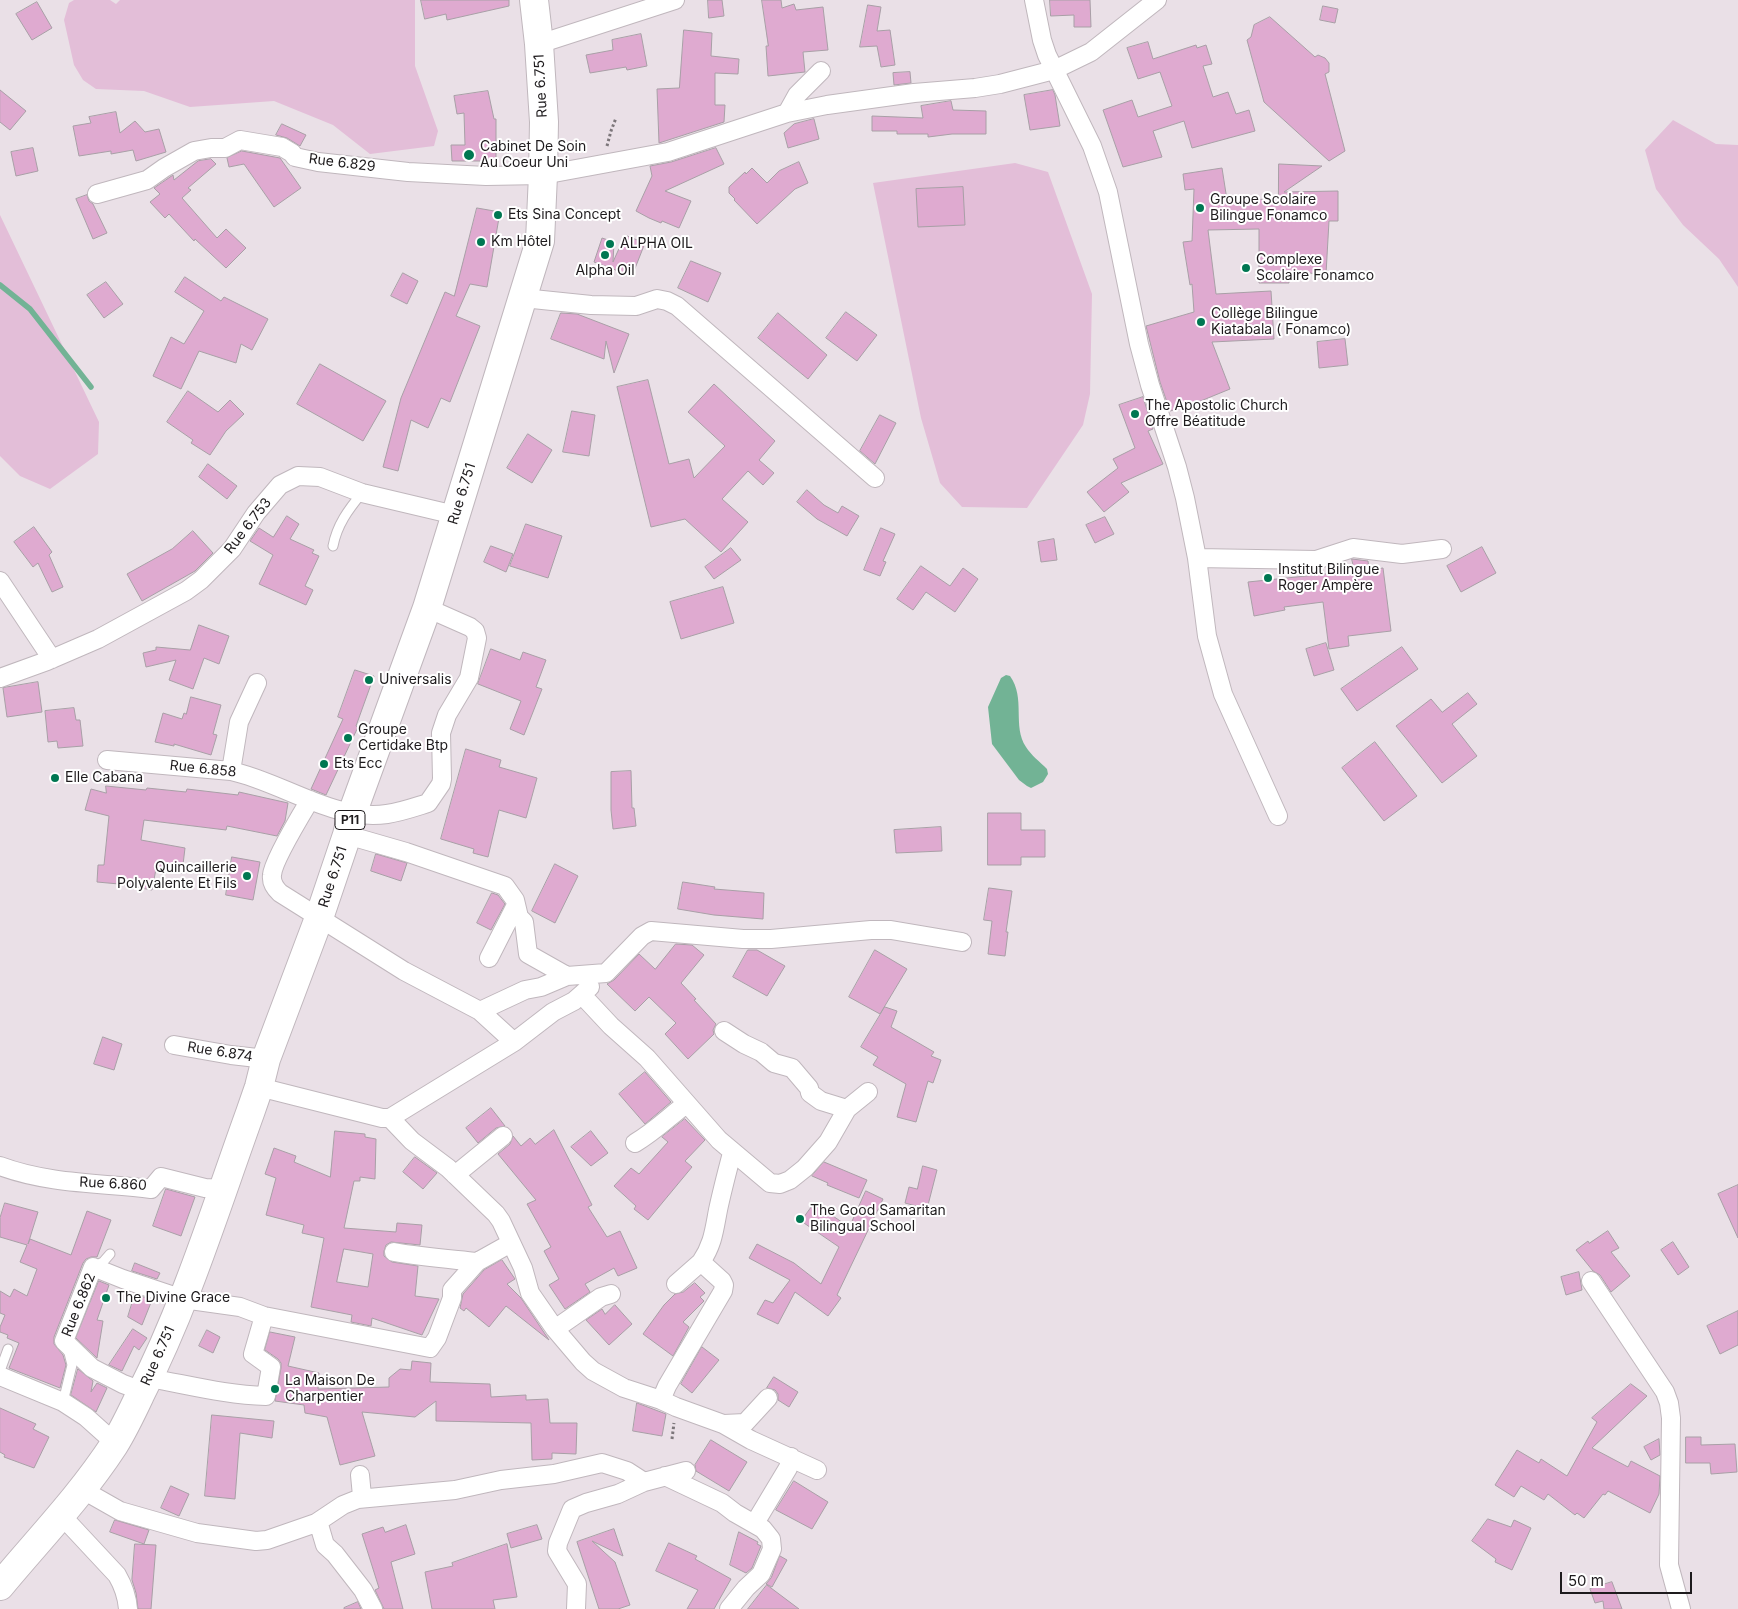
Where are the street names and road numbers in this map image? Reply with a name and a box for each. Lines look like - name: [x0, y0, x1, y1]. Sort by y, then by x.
- street label: Rue 6.751: [531, 54, 551, 118]
- street label: Rue 6.829: [308, 151, 376, 175]
- street label: Rue 6.751: [445, 461, 479, 527]
- street label: Rue 6.753: [221, 495, 275, 557]
- street label: Rue 6.858: [169, 757, 237, 781]
- road number: P11: [335, 810, 365, 830]
- street label: Rue 6.751: [315, 844, 351, 910]
- street label: Rue 6.874: [186, 1039, 254, 1065]
- street label: Rue 6.860: [79, 1174, 147, 1194]
- street label: Rue 6.862: [59, 1271, 99, 1339]
- street label: Rue 6.751: [137, 1324, 179, 1388]

